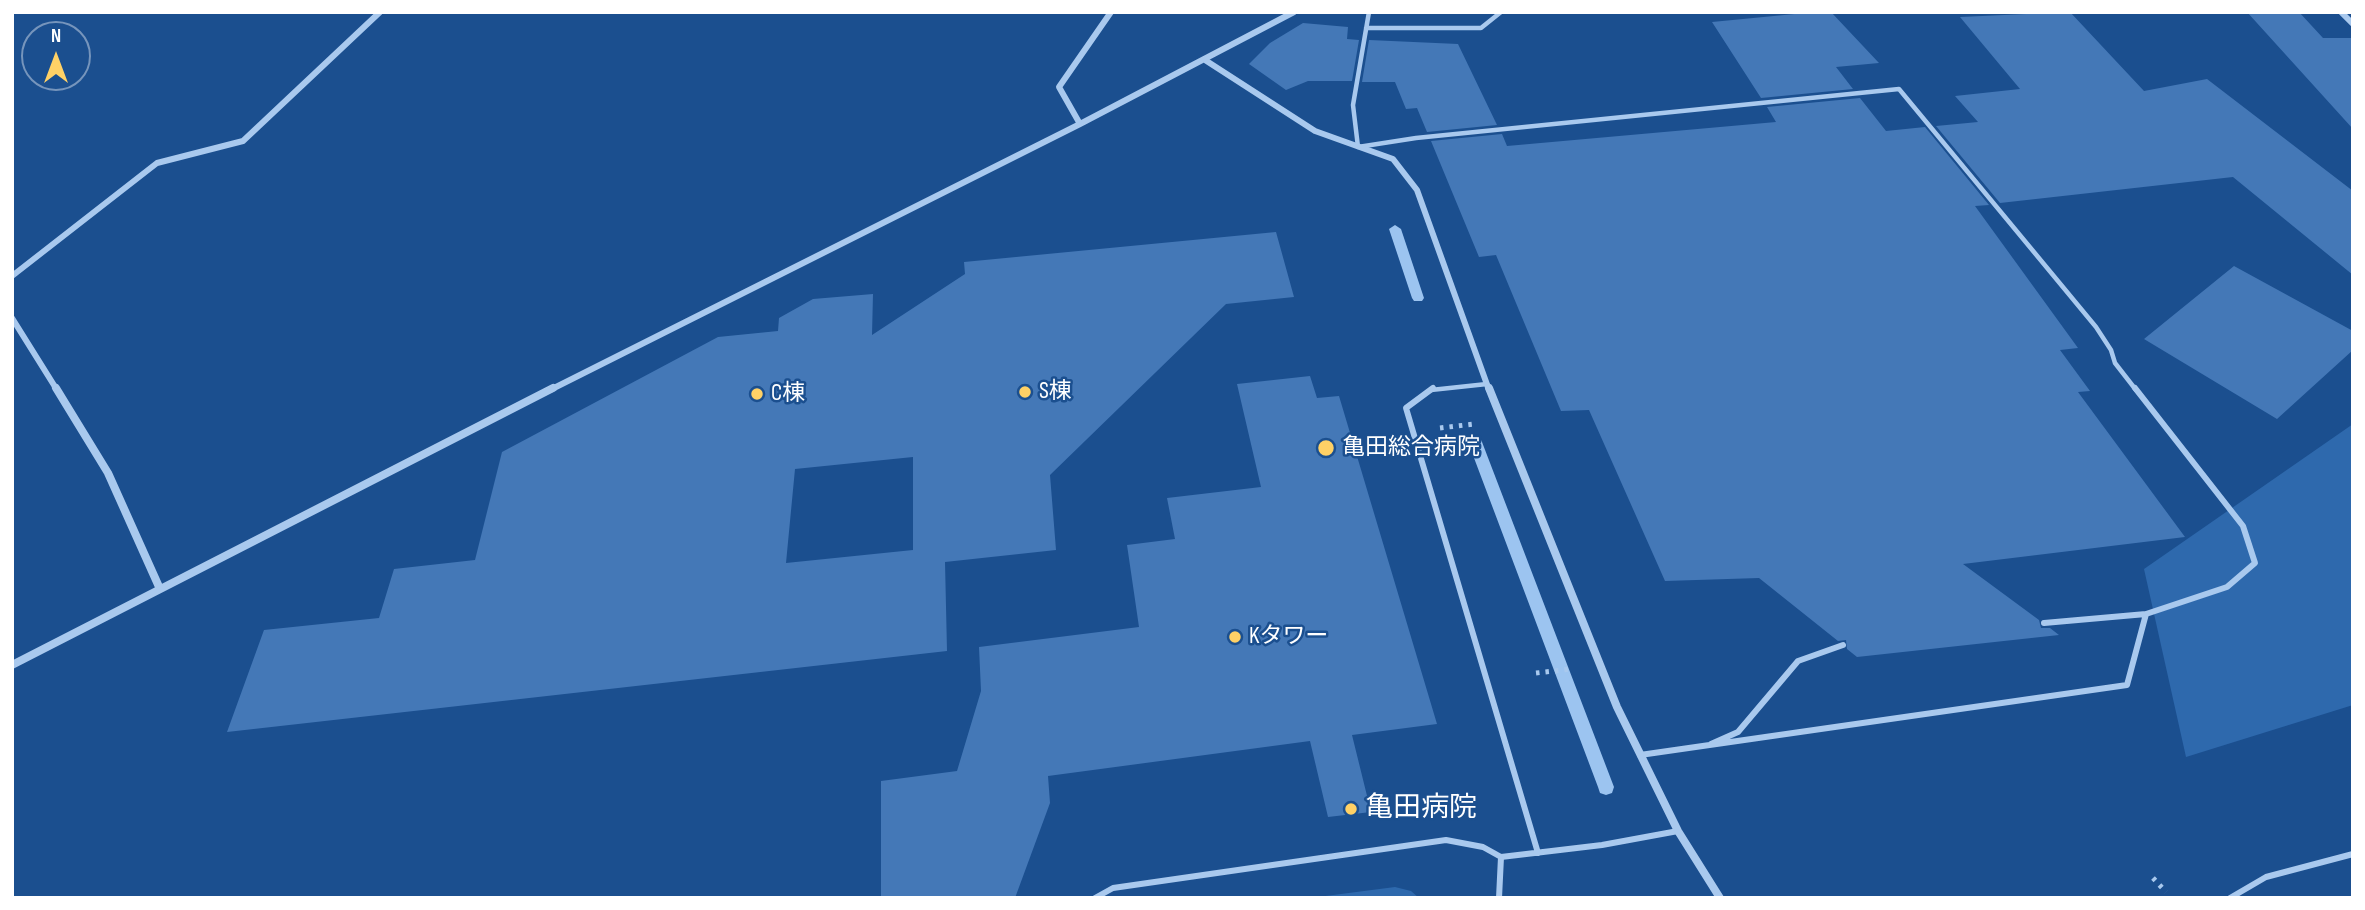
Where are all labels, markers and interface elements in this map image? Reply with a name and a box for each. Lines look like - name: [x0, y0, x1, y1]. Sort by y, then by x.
- north arrow: [21, 21, 91, 91]
- text: N: [51, 25, 61, 48]
- place label: S棟: [1039, 378, 1072, 406]
- place label: C棟: [771, 380, 805, 408]
- marker: S棟: [1017, 384, 1033, 400]
- marker: C棟: [749, 386, 765, 402]
- place label: 亀田総合病院: [1342, 434, 1480, 462]
- marker: 亀田総合病院: [1316, 438, 1336, 458]
- place label: Kタワー: [1249, 623, 1328, 651]
- marker: Kタワー: [1227, 629, 1243, 645]
- place label: 亀田病院: [1365, 792, 1477, 826]
- marker: 亀田病院: [1343, 801, 1359, 817]

